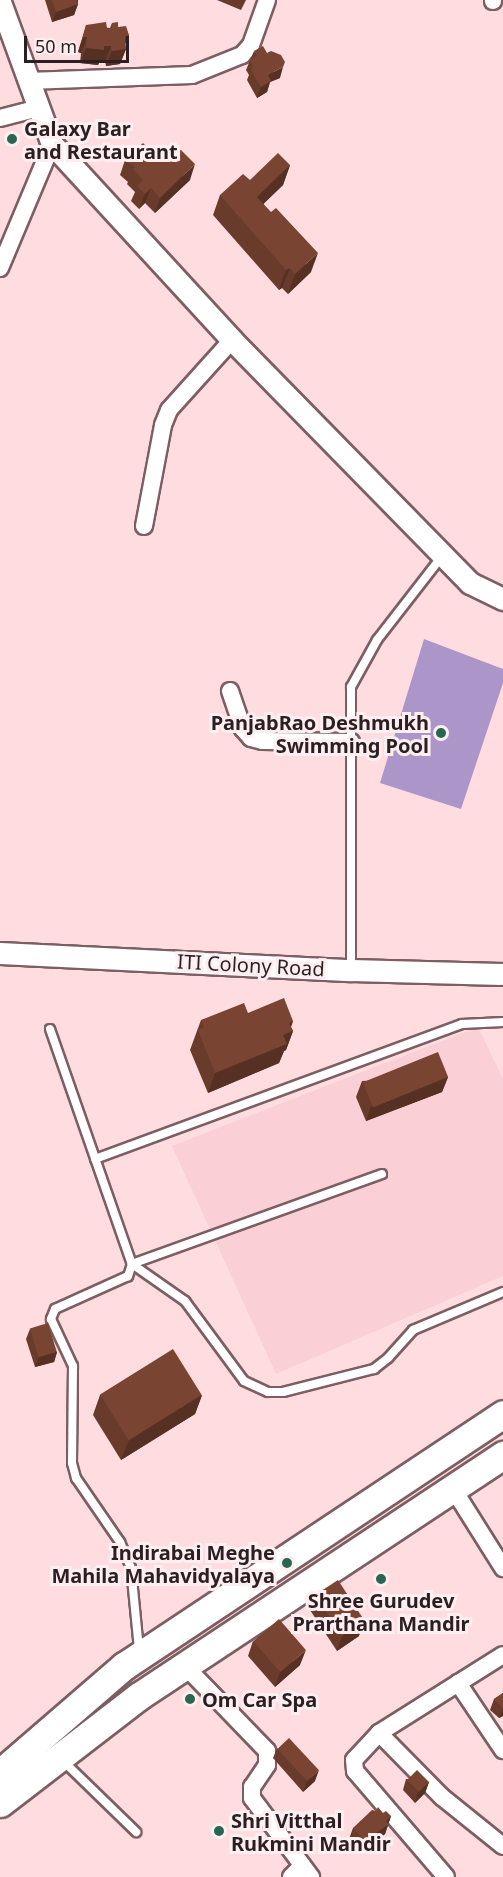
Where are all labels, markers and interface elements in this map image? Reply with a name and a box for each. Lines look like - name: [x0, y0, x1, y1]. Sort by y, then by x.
- scale bar: [27, 24, 132, 62]
- text: 50 m: [35, 34, 77, 58]
- place label: Galaxy Bar and Restaurant: [24, 116, 178, 163]
- marker: Galaxy Bar and Restaurant: [5, 132, 19, 146]
- place label: PanjabRao Deshmukh Swimming Pool: [211, 710, 429, 757]
- marker: PanjabRao Deshmukh Swimming Pool: [434, 726, 448, 740]
- street label: ITI Colony Road: [177, 949, 325, 981]
- place label: Indirabai Meghe Mahila Mahavidyalaya: [51, 1540, 275, 1587]
- marker: Indirabai Meghe Mahila Mahavidyalaya: [280, 1556, 294, 1570]
- marker: Shree Gurudev Prarthana Mandir: [374, 1572, 388, 1586]
- place label: Shree Gurudev Prarthana Mandir: [292, 1588, 470, 1635]
- place label: Om Car Spa: [202, 1687, 317, 1711]
- marker: Om Car Spa: [183, 1692, 197, 1706]
- place label: Shri Vitthal Rukmini Mandir: [231, 1808, 391, 1855]
- marker: Shri Vitthal Rukmini Mandir: [212, 1824, 226, 1838]

